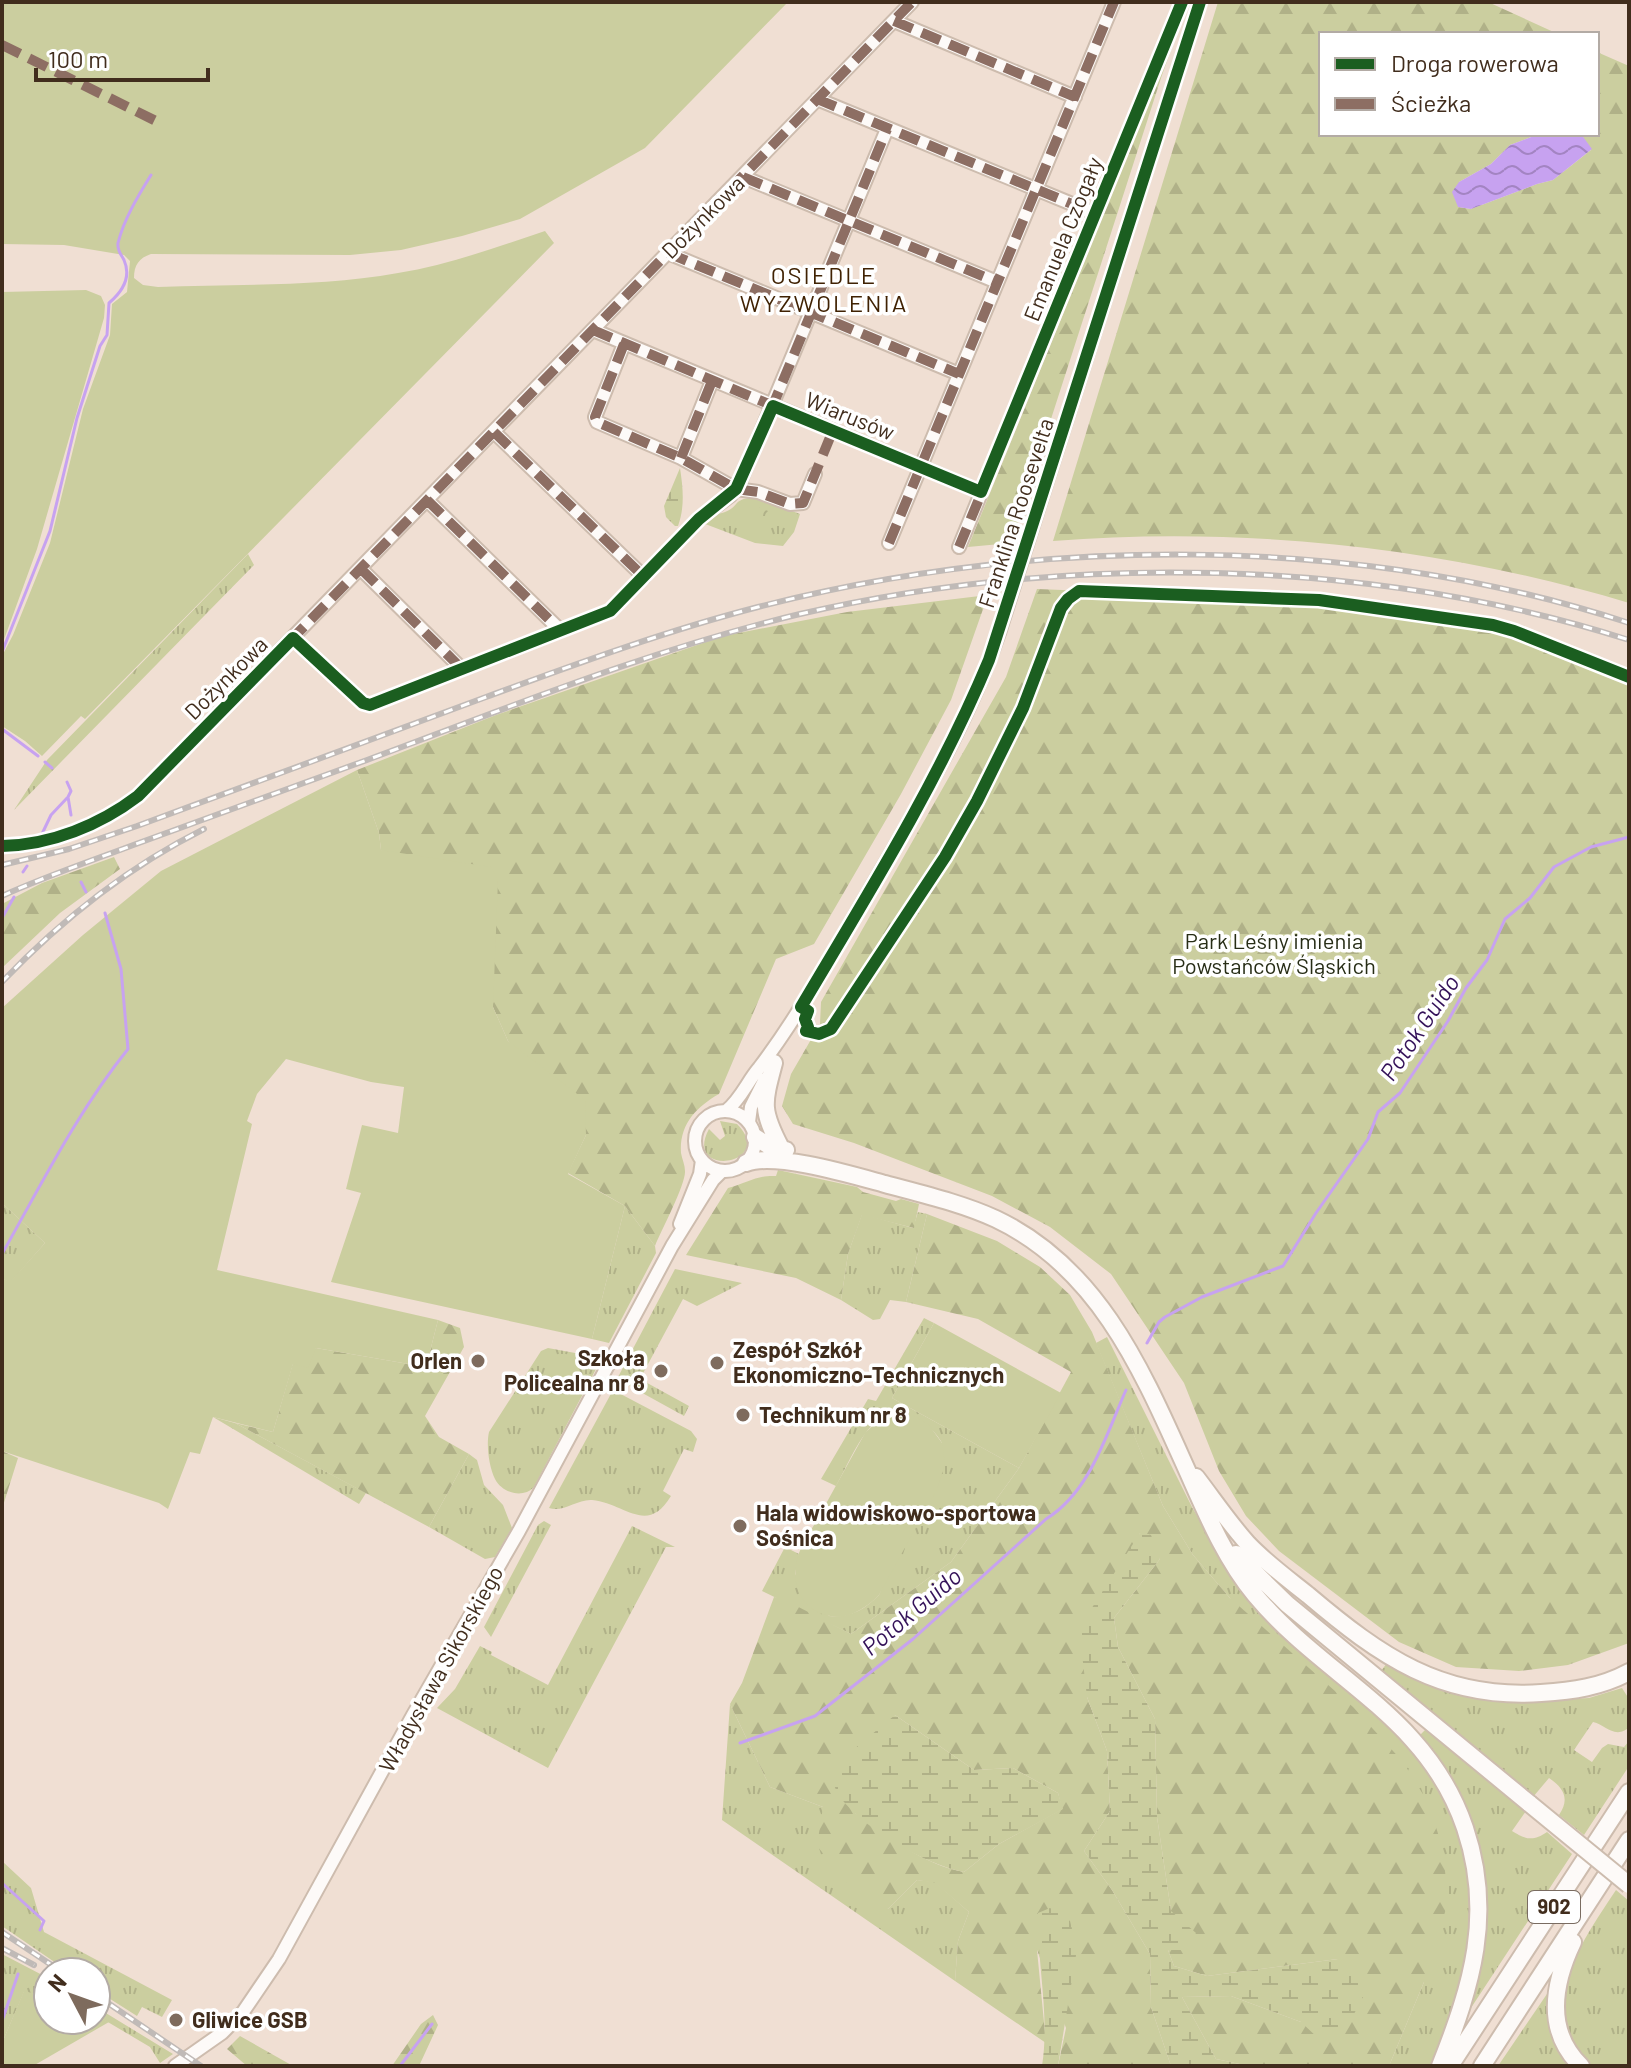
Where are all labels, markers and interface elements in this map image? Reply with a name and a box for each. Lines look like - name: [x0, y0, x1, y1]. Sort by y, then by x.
- scale bar: [36, 32, 208, 82]
- legend: [1319, 32, 1599, 136]
- text: 100 m: [48, 44, 108, 73]
- text: Droga rowerowa: [1391, 48, 1559, 77]
- text: Ścieżka: [1391, 88, 1471, 117]
- street label: Emanuela Czogały: [1017, 153, 1107, 324]
- street label: Dożynkowa: [655, 169, 749, 263]
- district label: OSIEDLE WYZWOLENIA: [740, 260, 908, 317]
- street label: Wiarusów: [802, 385, 899, 445]
- street label: Franklina Roosevelta: [972, 415, 1058, 611]
- street label: Dożynkowa: [178, 630, 272, 724]
- park label: Park Leśny imienia Powstańców Śląskich: [1172, 927, 1376, 978]
- water label: Potok Guido: [1373, 969, 1465, 1085]
- place label: Zespół Szkół Ekonomiczno-Technicznych: [733, 1336, 1004, 1387]
- place label: Szkoła Policealna nr 8: [504, 1344, 645, 1395]
- place label: Orlen: [410, 1347, 462, 1373]
- marker: Orlen: [469, 1352, 487, 1370]
- marker: Zespół Szkół Ekonomiczno-Technicznych: [708, 1354, 726, 1372]
- marker: Szkoła Policealna nr 8: [652, 1362, 670, 1380]
- place label: Technikum nr 8: [759, 1401, 907, 1427]
- marker: Technikum nr 8: [734, 1406, 752, 1424]
- place label: Hala widowiskowo-sportowa Sośnica: [756, 1499, 1036, 1550]
- marker: Hala widowiskowo-sportowa Sośnica: [731, 1517, 749, 1535]
- street label: Władysława Sikorskiego: [373, 1561, 508, 1776]
- water label: Potok Guido: [855, 1561, 967, 1661]
- road number: 902: [1528, 1891, 1580, 1923]
- north arrow: [32, 1956, 112, 2036]
- text: N: [42, 1968, 71, 1996]
- place label: Gliwice GSB: [192, 2006, 308, 2032]
- marker: Gliwice GSB: [167, 2011, 185, 2029]

